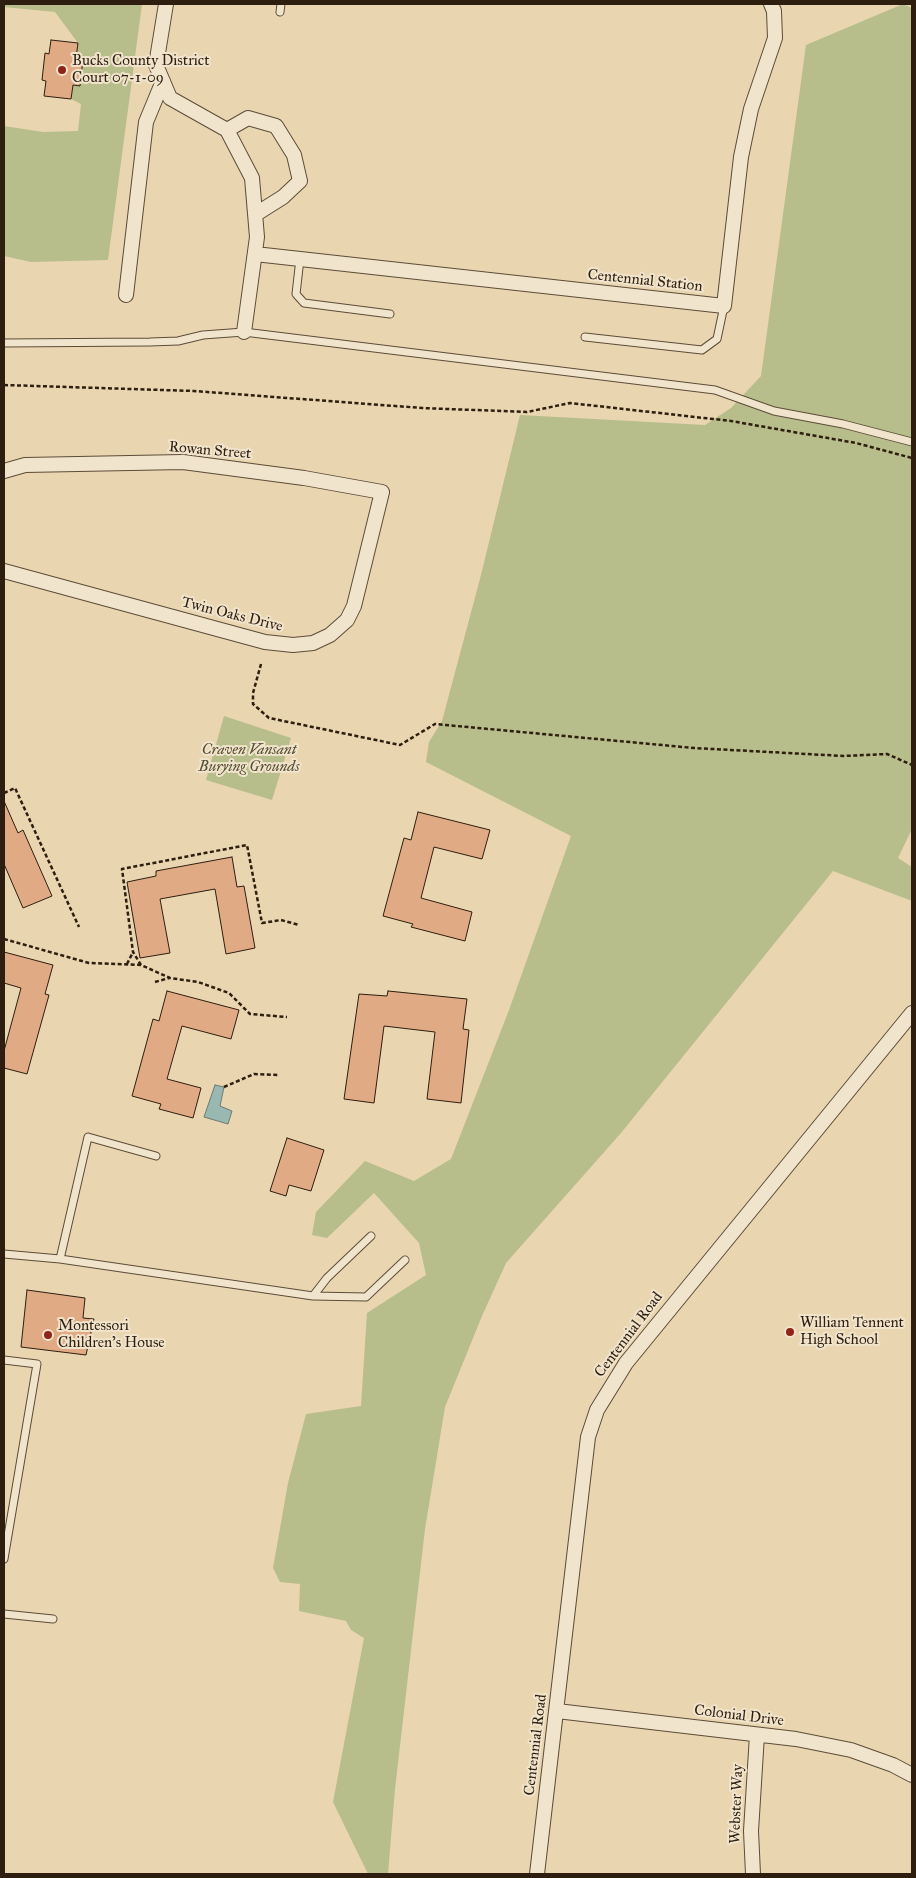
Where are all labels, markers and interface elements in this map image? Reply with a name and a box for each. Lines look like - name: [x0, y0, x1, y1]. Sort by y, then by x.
- place label: Bucks County District Court 07-1-09: [72, 52, 209, 87]
- marker: Bucks County District Court 07-1-09: [56, 64, 68, 76]
- street label: Centennial Station: [587, 266, 703, 296]
- street label: Rowan Street: [168, 438, 252, 464]
- street label: Twin Oaks Drive: [180, 594, 284, 636]
- park label: Craven Vansant Burying Grounds: [198, 741, 300, 776]
- street label: Centennial Road: [591, 1289, 667, 1381]
- place label: William Tennent High School: [800, 1314, 904, 1349]
- place label: Montessori Children's House: [58, 1317, 165, 1352]
- marker: William Tennent High School: [784, 1326, 796, 1338]
- marker: Montessori Children's House: [42, 1329, 54, 1341]
- street label: Centennial Road: [521, 1693, 551, 1797]
- street label: Colonial Drive: [693, 1702, 785, 1730]
- street label: Webster Way: [727, 1764, 747, 1844]

